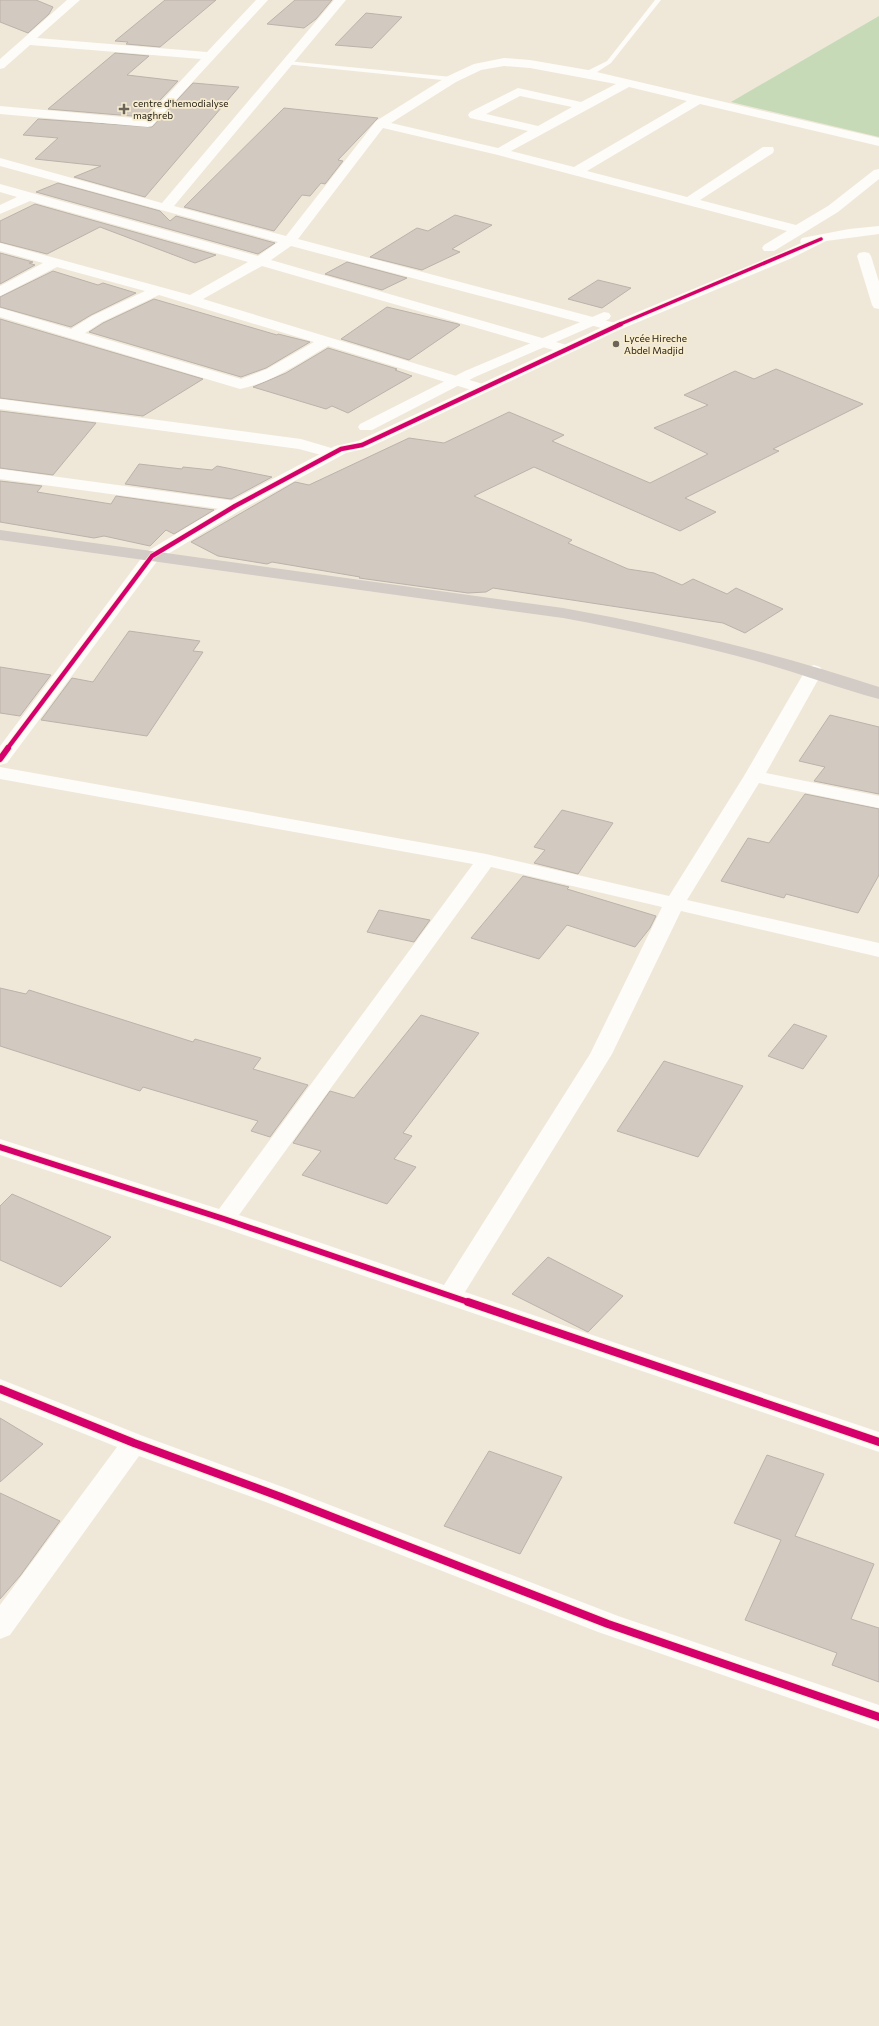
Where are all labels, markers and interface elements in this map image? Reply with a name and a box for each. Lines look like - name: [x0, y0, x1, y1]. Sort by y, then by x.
- place label: centre d'hemodialyse maghreb: [133, 97, 229, 121]
- marker: centre d'hemodialyse maghreb: [118, 103, 130, 115]
- place label: Lycée Hireche Abdel Madjid: [624, 332, 687, 356]
- marker: Lycée Hireche Abdel Madjid: [611, 339, 621, 349]

